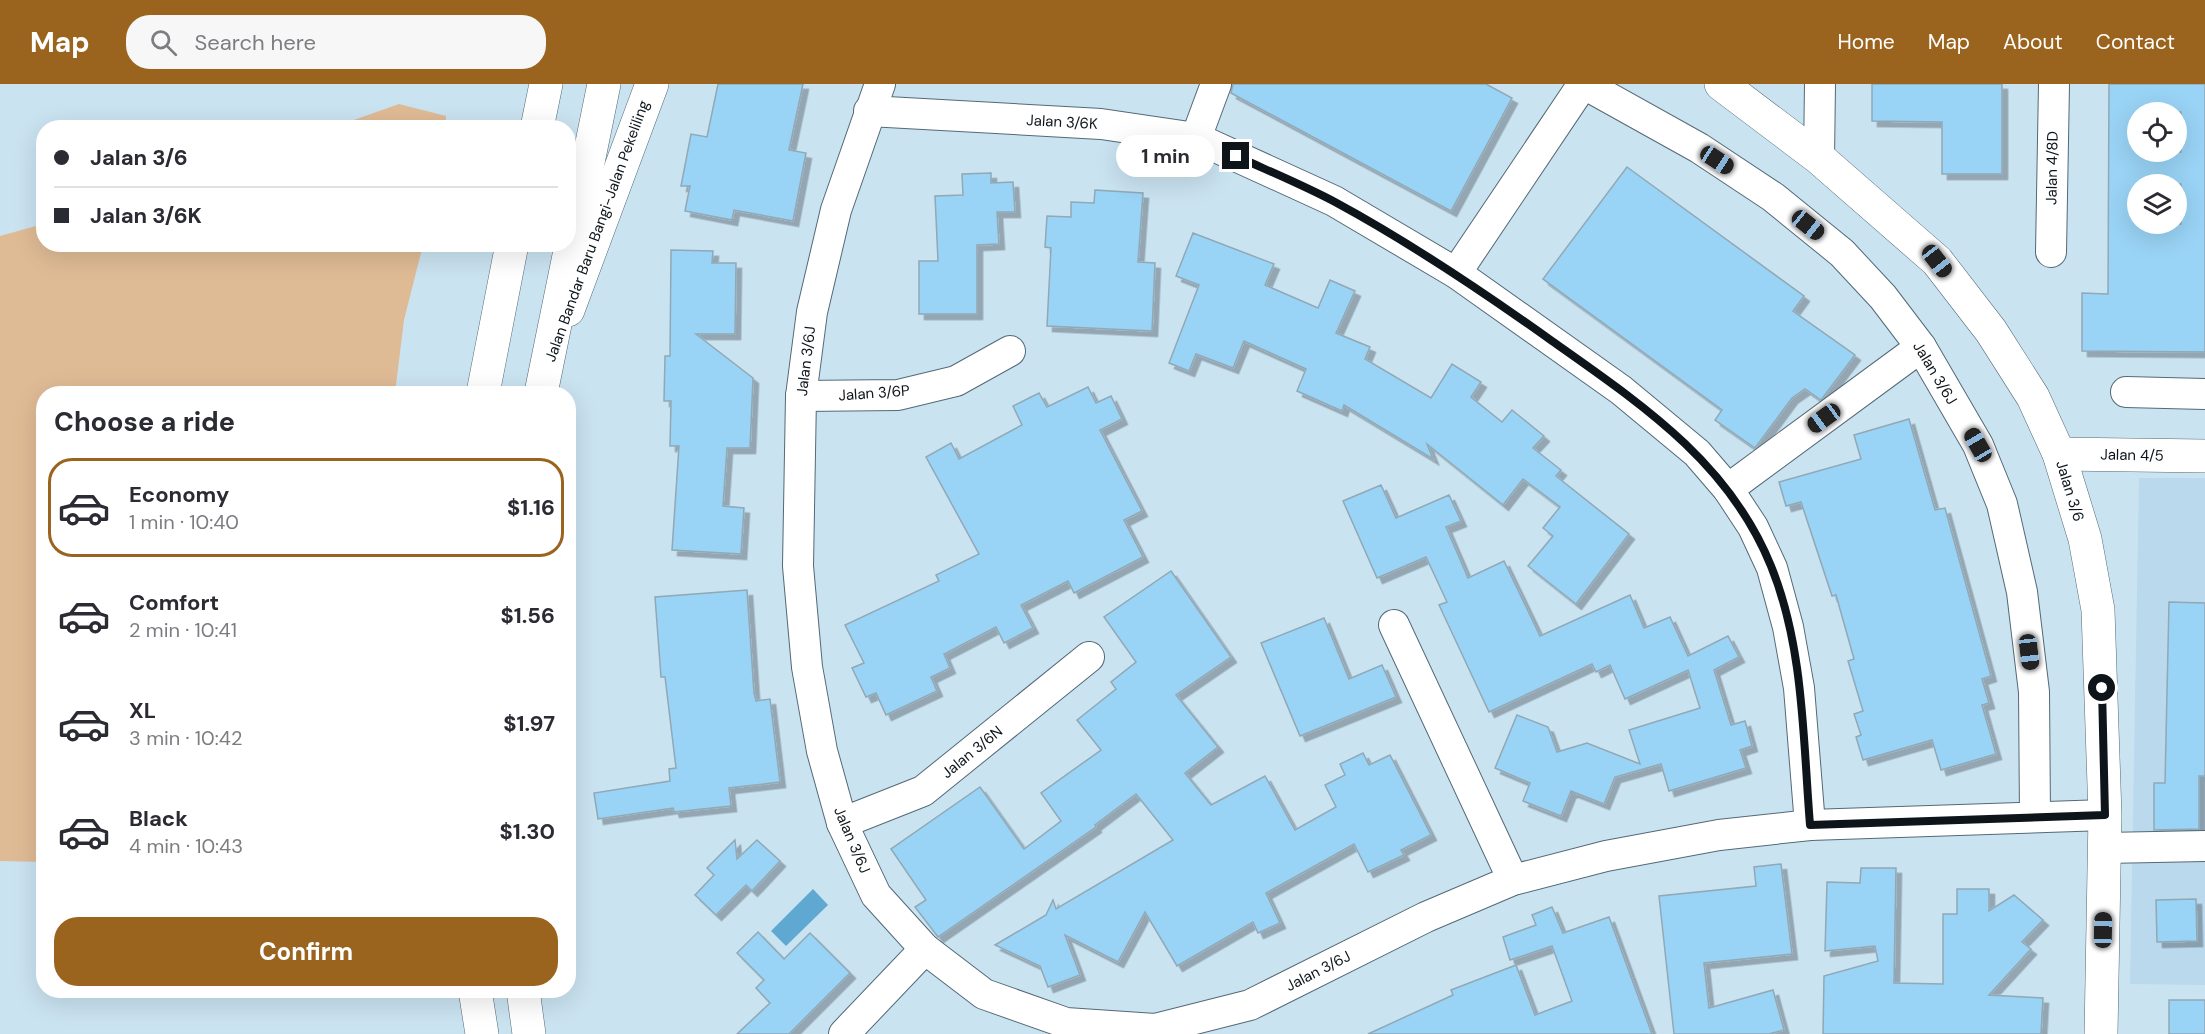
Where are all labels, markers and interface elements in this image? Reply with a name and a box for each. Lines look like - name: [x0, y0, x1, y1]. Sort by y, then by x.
- search box: [126, 15, 546, 69]
- text: Map: [30, 24, 90, 61]
- icon: search: [147, 26, 180, 59]
- text: Search here: [195, 28, 316, 57]
- text: Home: [1837, 28, 1895, 56]
- text: Map: [1928, 28, 1970, 56]
- text: About: [2003, 28, 2063, 56]
- text: Contact: [2096, 28, 2175, 56]
- street label: Jalan Bandar Baru Bangi-Jalan Pekeliling: [540, 97, 654, 365]
- map controls: [2127, 102, 2187, 234]
- button: locate: [2127, 102, 2187, 162]
- street label: Jalan 3/6K: [1026, 110, 1098, 134]
- street label: Jalan 4/8D: [2041, 131, 2063, 205]
- callout: 1 min: [1116, 135, 1215, 177]
- route end: [1222, 142, 1249, 169]
- text: Jalan 3/6: [90, 143, 188, 172]
- text: 1 min: [1141, 143, 1190, 169]
- car: [1697, 143, 1737, 177]
- button: layers: [2127, 174, 2187, 234]
- text: Jalan 3/6K: [90, 201, 202, 230]
- car: [1788, 207, 1828, 243]
- car: [1919, 241, 1955, 281]
- street label: Jalan 3/6J: [792, 325, 820, 397]
- street label: Jalan 3/6J: [1908, 338, 1962, 408]
- street label: Jalan 3/6P: [838, 381, 911, 405]
- car: [1804, 400, 1844, 436]
- text: Choose a ride: [54, 404, 235, 439]
- car: [1961, 425, 1995, 465]
- street label: Jalan 4/5: [2100, 444, 2164, 466]
- street label: Jalan 3/6: [2051, 458, 2089, 524]
- text: Economy: [129, 480, 229, 509]
- icon: car: [57, 481, 111, 535]
- text: $1.16: [507, 493, 555, 522]
- text: 1 min · 10:40: [129, 509, 239, 535]
- text: Comfort: [129, 588, 219, 617]
- icon: car: [57, 589, 111, 643]
- text: $1.56: [501, 601, 555, 630]
- text: 2 min · 10:41: [129, 617, 237, 643]
- car: [2018, 633, 2040, 671]
- route start: [2088, 674, 2115, 701]
- text: XL: [129, 696, 156, 725]
- icon: car: [57, 697, 111, 751]
- text: $1.97: [503, 709, 555, 738]
- street label: Jalan 3/6N: [937, 721, 1007, 783]
- text: 3 min · 10:42: [129, 725, 242, 751]
- text: Black: [129, 804, 188, 833]
- street label: Jalan 3/6J: [829, 804, 875, 876]
- icon: car: [57, 805, 111, 859]
- text: $1.30: [499, 817, 555, 846]
- text: 4 min · 10:43: [129, 833, 243, 859]
- car: [2094, 912, 2112, 948]
- button: Confirm: [54, 917, 558, 986]
- street label: Jalan 3/6J: [1282, 946, 1354, 996]

